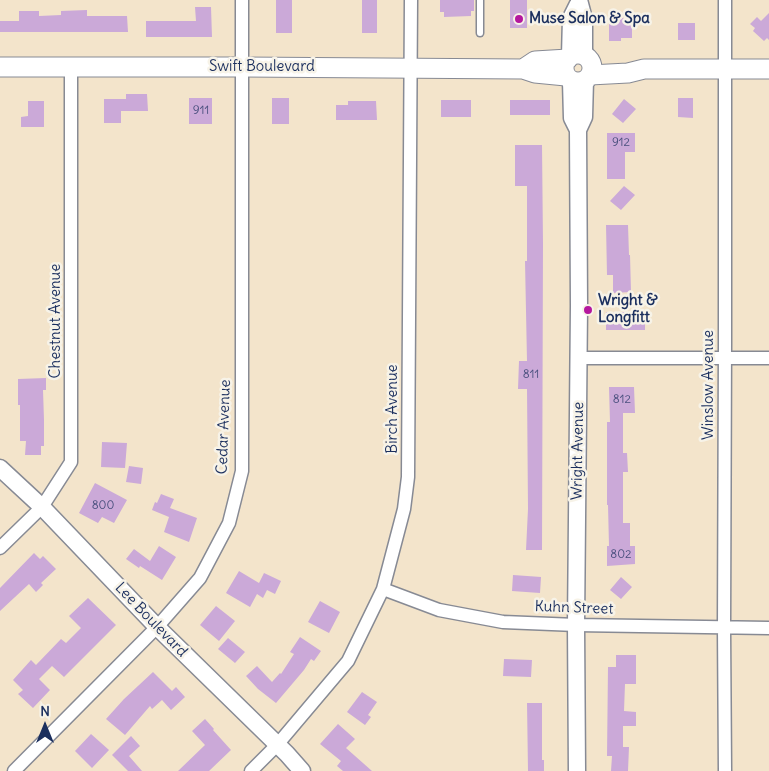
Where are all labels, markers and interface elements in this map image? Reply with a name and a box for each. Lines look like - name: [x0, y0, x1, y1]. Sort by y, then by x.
- place label: Muse Salon & Spa: [529, 10, 650, 28]
- marker: Muse Salon & Spa: [513, 13, 525, 25]
- street label: Swift Boulevard: [209, 58, 315, 76]
- house number: 911: [193, 104, 209, 118]
- house number: 912: [612, 136, 630, 150]
- street label: Chestnut Avenue: [47, 264, 65, 378]
- place label: Wright & Longfitt: [598, 292, 658, 327]
- marker: Wright & Longfitt: [582, 304, 594, 316]
- street label: Winslow Avenue: [700, 330, 718, 440]
- street label: Birch Avenue: [384, 364, 402, 454]
- house number: 811: [523, 368, 539, 382]
- street label: Cedar Avenue: [213, 379, 235, 475]
- house number: 812: [613, 393, 631, 407]
- street label: Wright Avenue: [568, 402, 588, 500]
- house number: 800: [92, 499, 114, 513]
- house number: 802: [610, 548, 632, 562]
- street label: Lee Boulevard: [111, 579, 191, 661]
- street label: Kuhn Street: [534, 598, 614, 618]
- north arrow: [20, 701, 70, 751]
- text: N: [40, 702, 50, 720]

